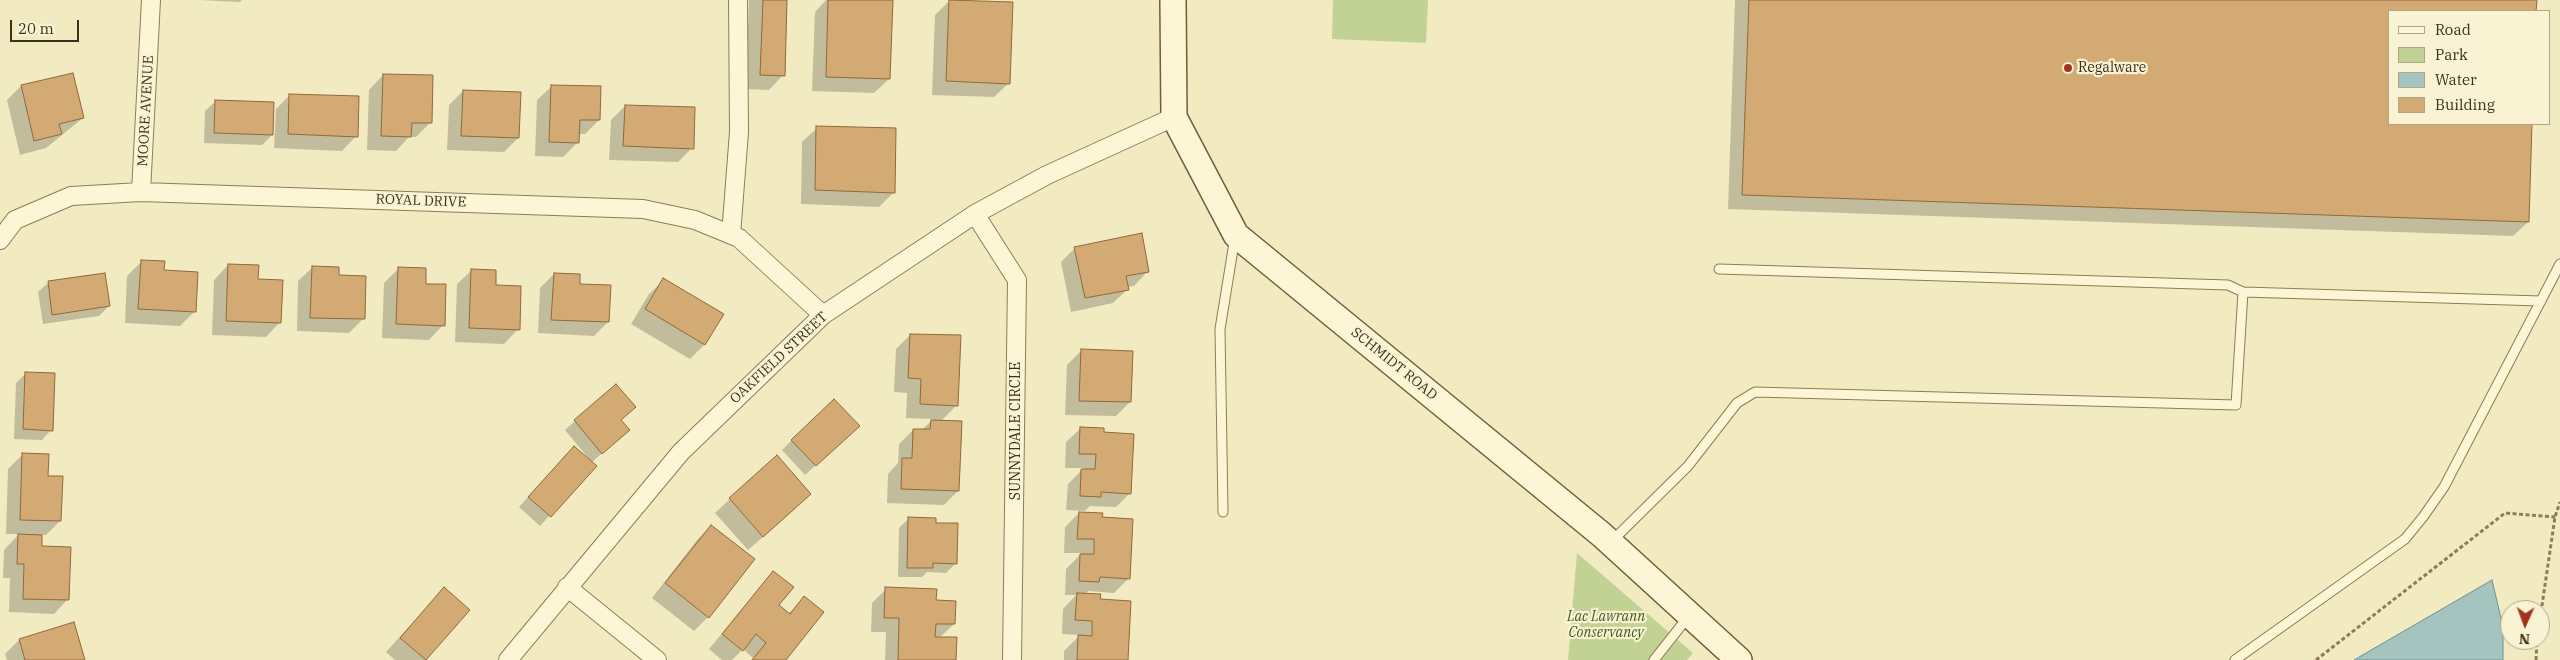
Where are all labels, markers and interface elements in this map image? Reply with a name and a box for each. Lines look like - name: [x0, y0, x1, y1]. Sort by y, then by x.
- scale bar: [12, 10, 81, 42]
- legend: [2388, 10, 2550, 125]
- text: 20 m: [18, 19, 54, 38]
- text: Road: [2435, 20, 2471, 39]
- text: Park: [2435, 45, 2468, 64]
- street label: MOORE AVENUE: [135, 55, 157, 167]
- place label: Regalware: [2078, 60, 2146, 76]
- marker: Regalware: [2062, 62, 2074, 74]
- text: Water: [2435, 70, 2477, 89]
- text: Building: [2435, 95, 2495, 114]
- street label: ROYAL DRIVE: [375, 191, 467, 211]
- street label: OAKFIELD STREET: [727, 309, 831, 407]
- street label: SCHMIDT ROAD: [1348, 324, 1440, 404]
- street label: SUNNYDALE CIRCLE: [1008, 362, 1024, 500]
- north arrow: [2500, 600, 2550, 650]
- park label: Lac Lawrann Conservancy: [1567, 609, 1645, 642]
- text: N: [2519, 630, 2530, 648]

